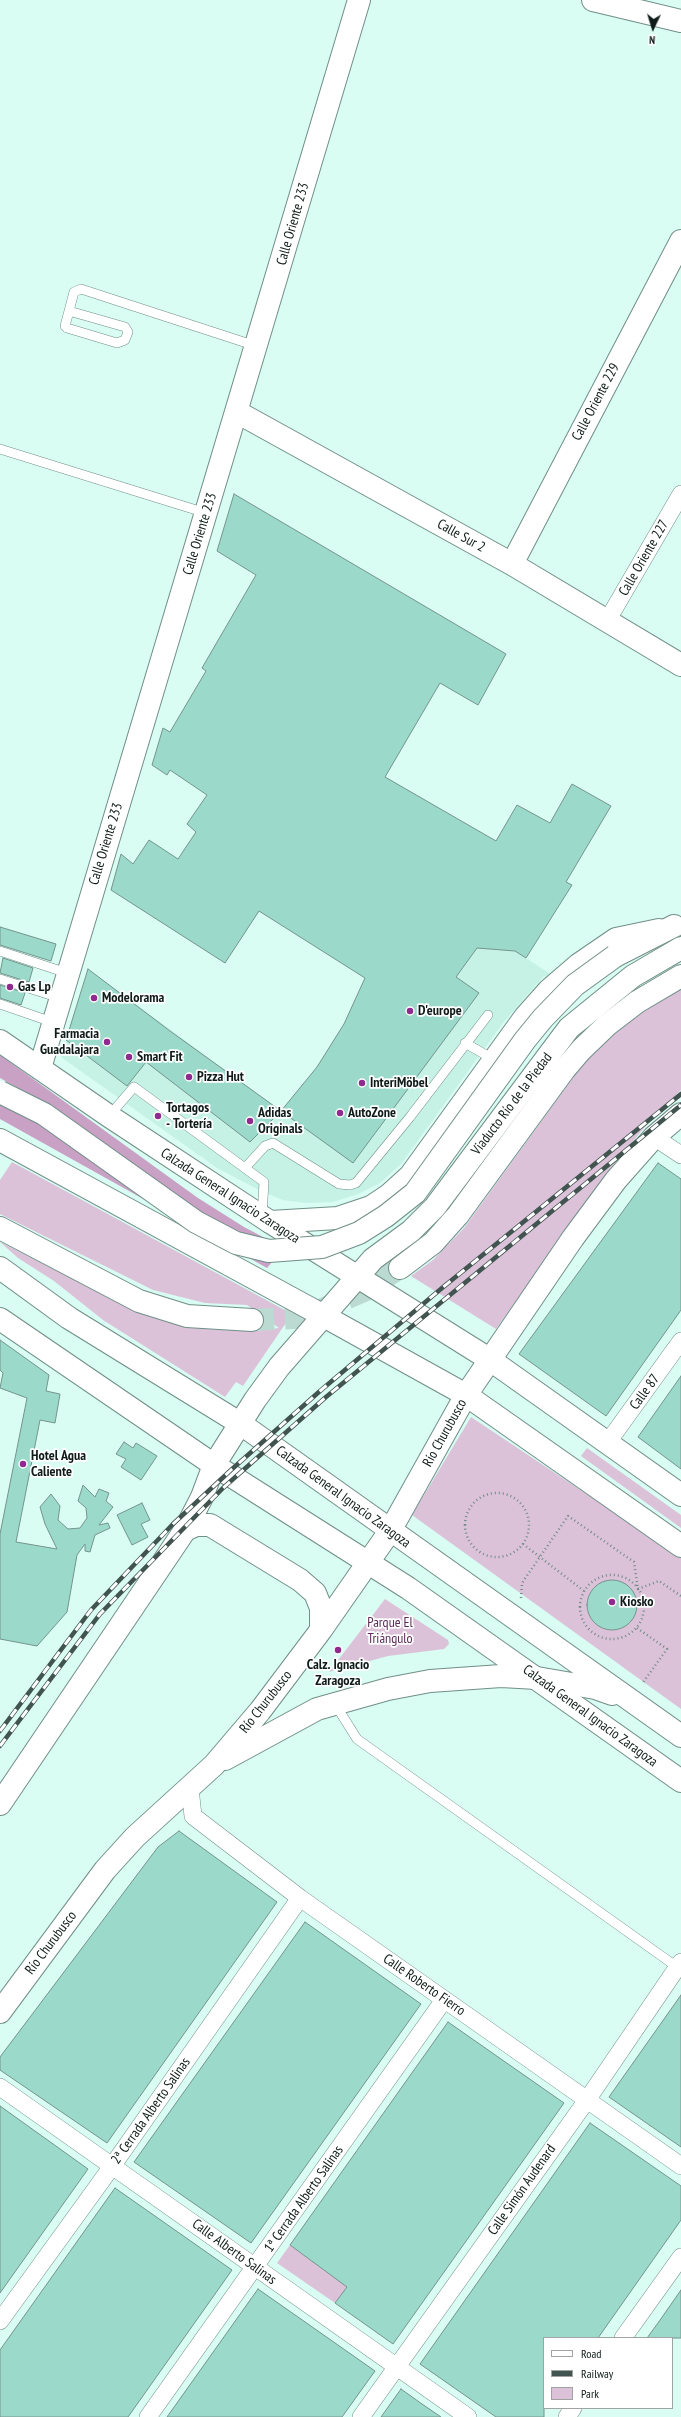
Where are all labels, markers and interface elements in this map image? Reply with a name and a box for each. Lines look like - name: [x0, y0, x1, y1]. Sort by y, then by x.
- north arrow: [633, 8, 673, 48]
- text: N: [649, 33, 656, 47]
- street label: Calle Oriente 233: [273, 181, 313, 267]
- street label: Calle Oriente 229: [569, 361, 623, 443]
- street label: Calle Oriente 233: [180, 491, 220, 577]
- street label: Calle Sur 2: [434, 516, 488, 556]
- street label: Calle Oriente 227: [615, 517, 673, 599]
- street label: Calle Oriente 233: [86, 801, 126, 887]
- place label: Gas Lp: [18, 979, 51, 995]
- marker: Gas Lp: [5, 982, 15, 992]
- place label: Modelorama: [102, 990, 164, 1006]
- marker: Modelorama: [89, 993, 99, 1003]
- place label: D'europe: [418, 1003, 462, 1019]
- marker: D'europe: [405, 1006, 415, 1016]
- place label: Farmacia Guadalajara: [40, 1026, 99, 1058]
- marker: Farmacia Guadalajara: [102, 1037, 112, 1047]
- place label: Smart Fit: [137, 1049, 183, 1065]
- street label: Viaducto Río de la Piedad: [468, 1050, 556, 1158]
- marker: Smart Fit: [124, 1052, 134, 1062]
- place label: Pizza Hut: [197, 1069, 244, 1085]
- marker: Pizza Hut: [184, 1072, 194, 1082]
- place label: InteriMöbel: [370, 1075, 428, 1091]
- marker: InteriMöbel: [357, 1078, 367, 1088]
- place label: Tortagos - Tortería: [166, 1100, 212, 1132]
- place label: Adidas Originals: [258, 1105, 303, 1138]
- place label: AutoZone: [348, 1105, 396, 1121]
- marker: AutoZone: [335, 1108, 345, 1118]
- marker: Tortagos - Tortería: [153, 1111, 163, 1121]
- marker: Adidas Originals: [245, 1116, 255, 1126]
- street label: Calzada General Ignacio Zaragoza: [157, 1145, 303, 1247]
- street label: Calle 87: [627, 1371, 663, 1413]
- street label: Río Churubusco: [419, 1396, 471, 1470]
- street label: Calzada General Ignacio Zaragoza: [272, 1443, 414, 1551]
- place label: Hotel Agua Caliente: [31, 1448, 86, 1480]
- marker: Hotel Agua Caliente: [18, 1459, 28, 1469]
- place label: Kiosko: [620, 1594, 653, 1610]
- marker: Kiosko: [607, 1597, 617, 1607]
- park label: Parque El Triángulo: [367, 1615, 413, 1648]
- marker: Calz. Ignacio Zaragoza: [333, 1645, 343, 1655]
- place label: Calz. Ignacio Zaragoza: [307, 1657, 369, 1690]
- street label: Calzada General Ignacio Zaragoza: [519, 1662, 661, 1770]
- street label: Río Churubusco: [236, 1667, 296, 1737]
- street label: Río Churubusco: [22, 1908, 80, 1978]
- street label: Calle Roberto Fierro: [380, 1950, 468, 2020]
- street label: 2ª Cerrada Alberto Salinas: [108, 2054, 194, 2168]
- street label: 1ª Cerrada Alberto Salinas: [261, 2142, 347, 2256]
- street label: Calle Simón Audenard: [485, 2142, 559, 2238]
- street label: Calle Alberto Salinas: [189, 2216, 279, 2288]
- legend: [543, 2337, 673, 2409]
- text: Road: [581, 2346, 601, 2361]
- text: Railway: [581, 2366, 613, 2381]
- text: Park: [581, 2386, 599, 2401]

